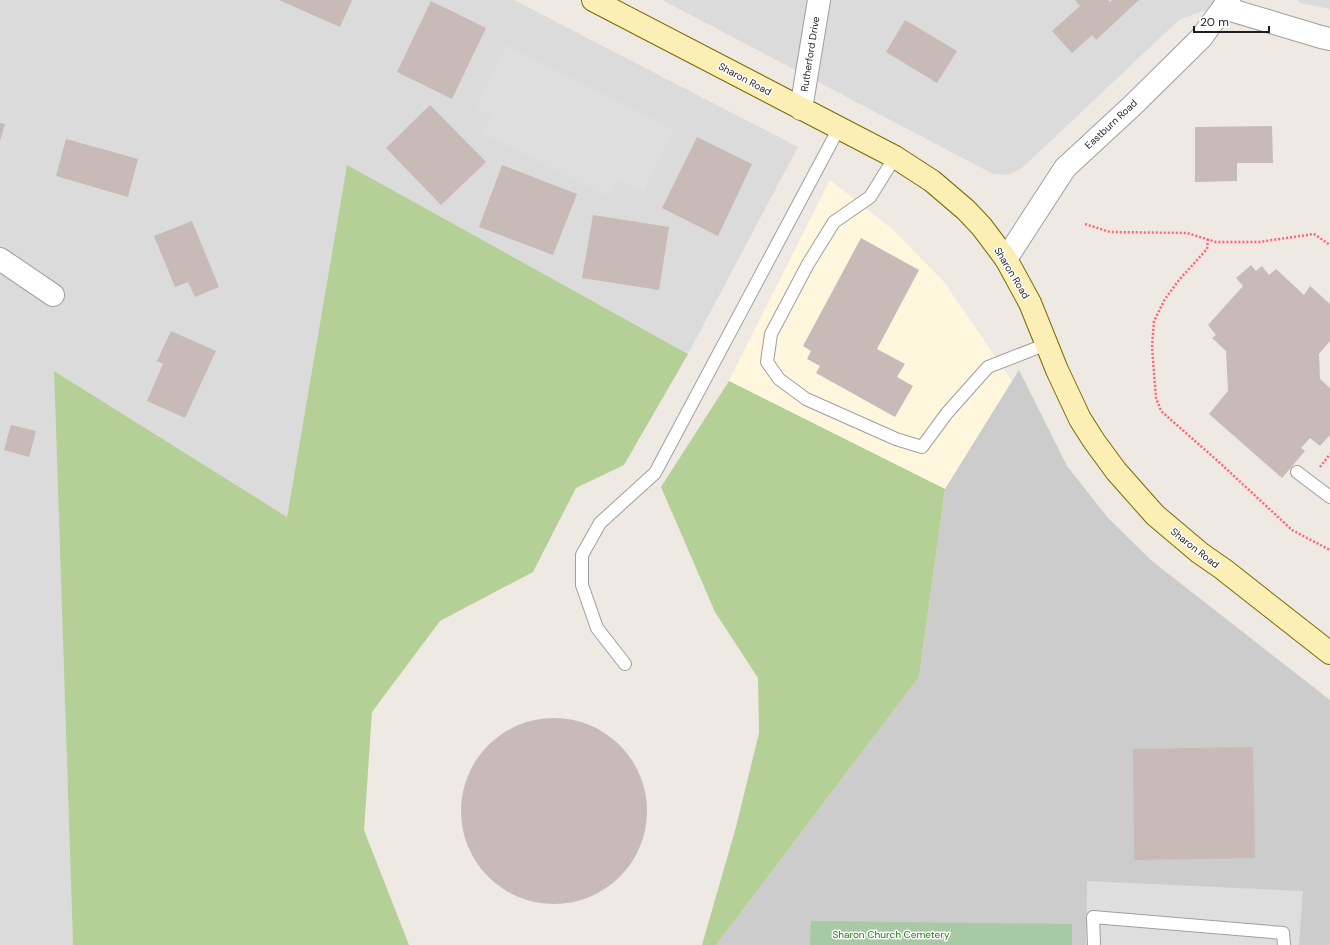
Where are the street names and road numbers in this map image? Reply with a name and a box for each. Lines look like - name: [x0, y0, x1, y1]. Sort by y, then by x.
- street label: Rutherford Drive: [798, 15, 822, 93]
- street label: Sharon Road: [716, 60, 774, 98]
- street label: Eastburn Road: [1082, 96, 1140, 152]
- street label: Sharon Road: [991, 245, 1033, 301]
- street label: Sharon Road: [1168, 525, 1222, 571]

